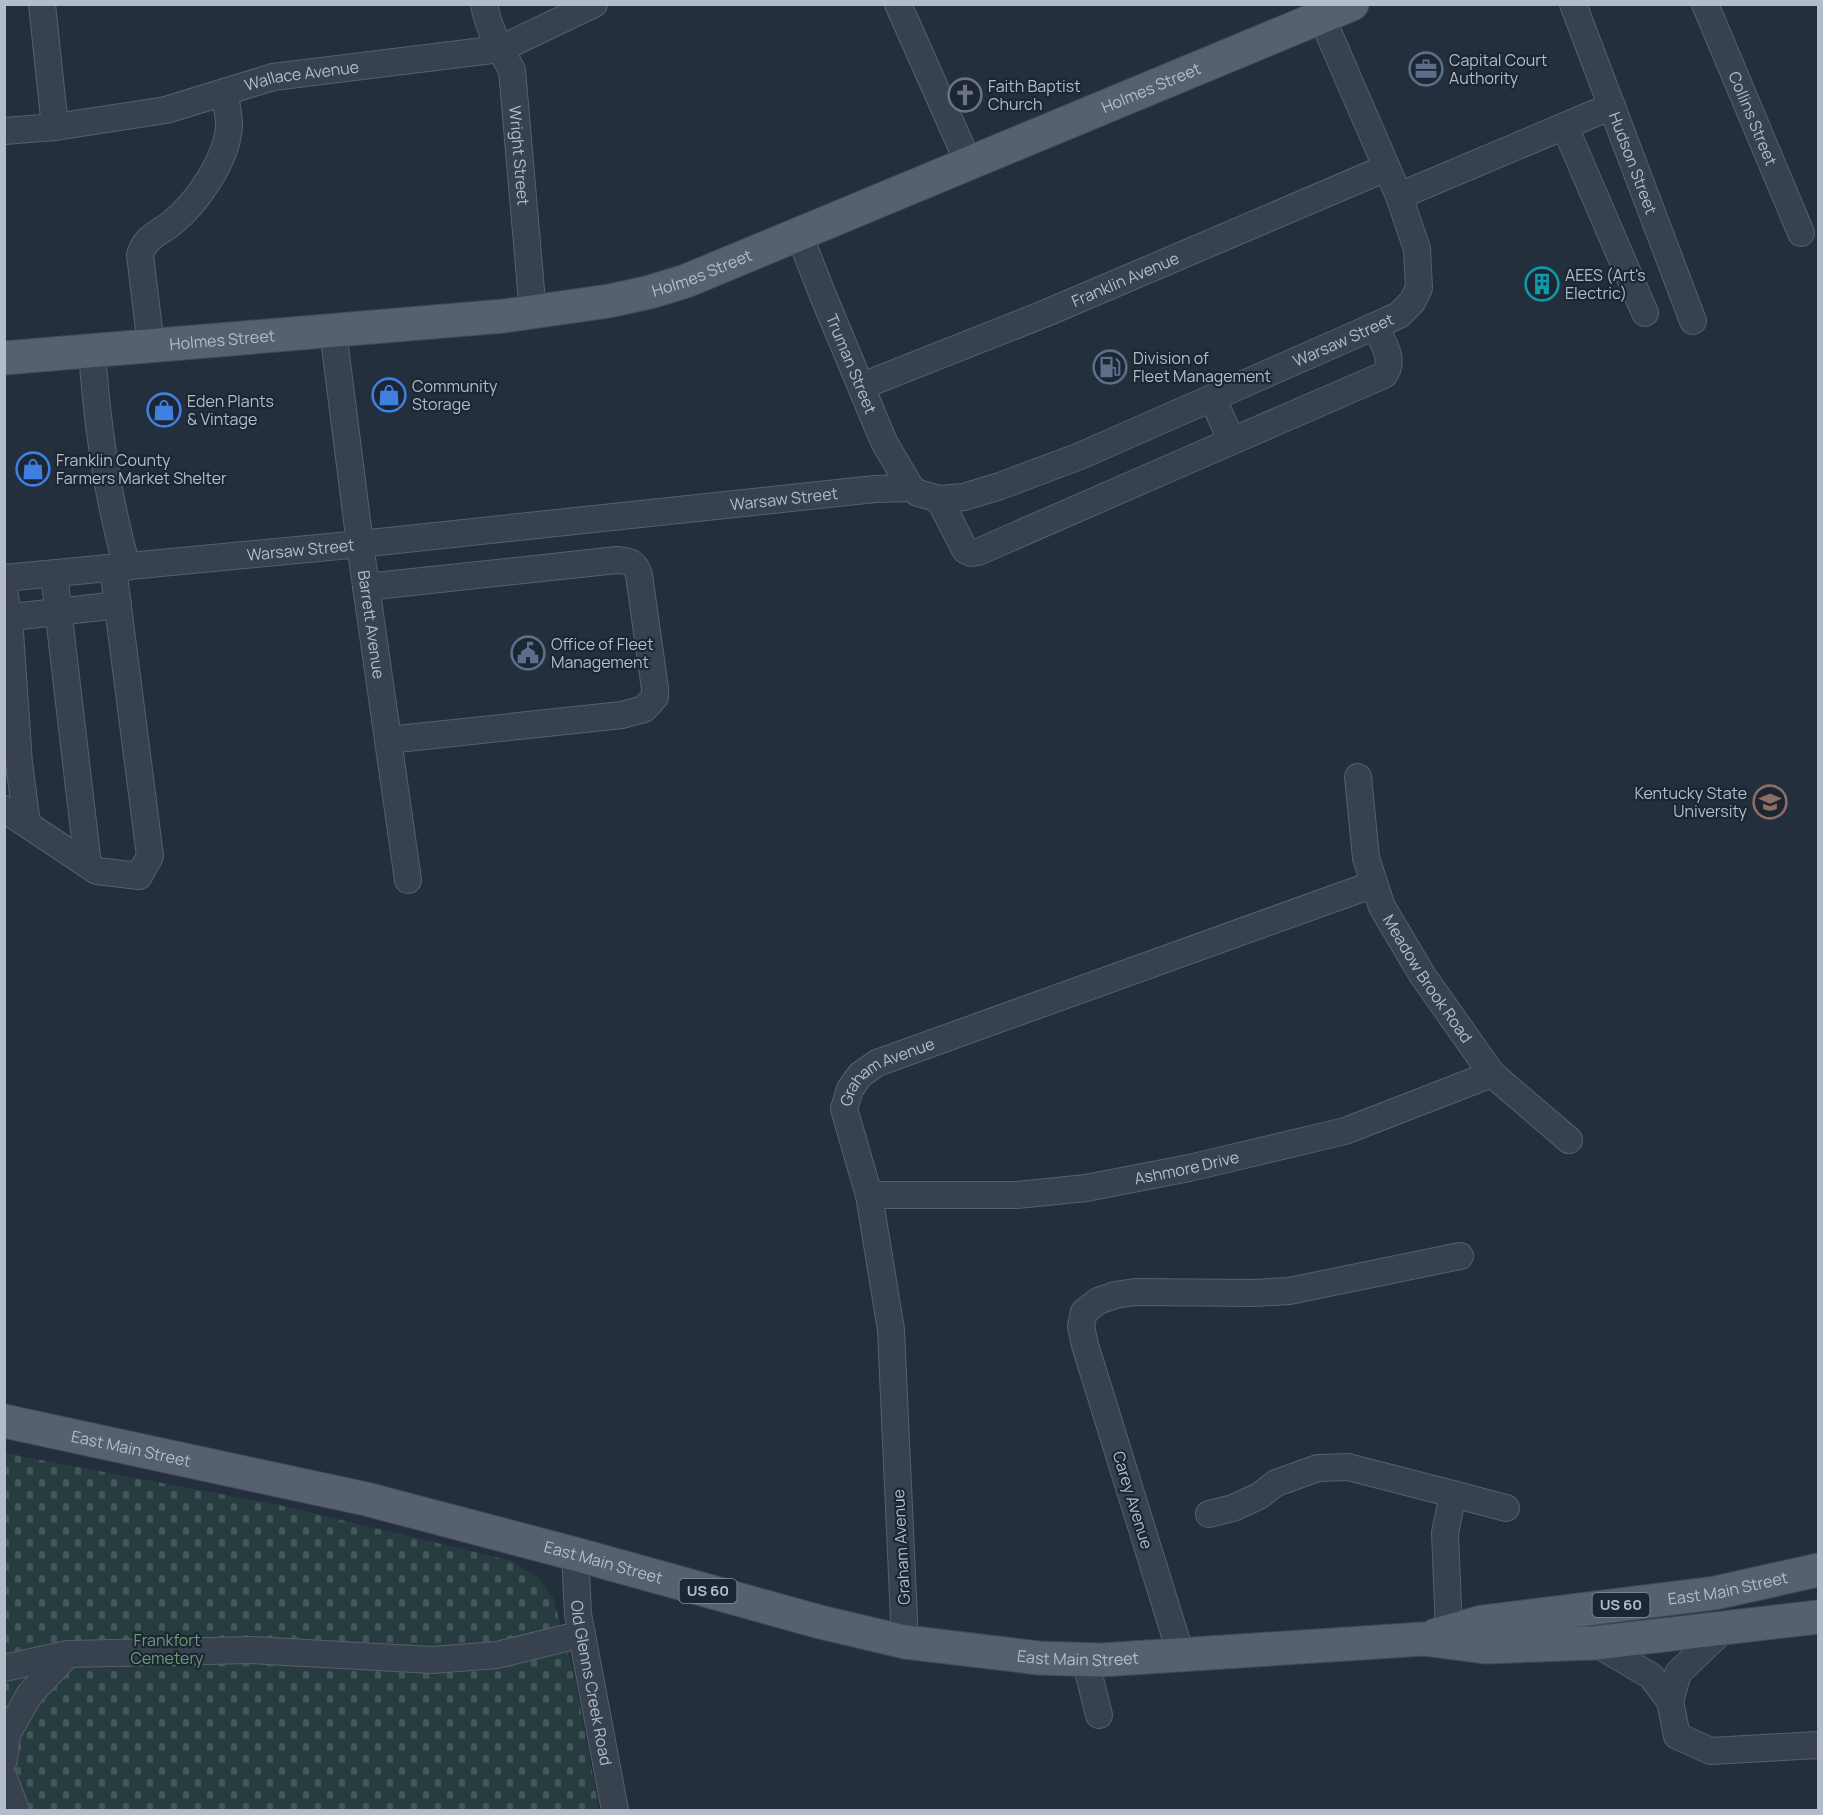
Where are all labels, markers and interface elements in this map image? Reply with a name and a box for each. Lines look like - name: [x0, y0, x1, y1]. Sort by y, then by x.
- place label: Capital Court Authority: [1449, 49, 1547, 89]
- office icon: Capital Court Authority: [1408, 51, 1444, 87]
- street label: Wallace Avenue: [242, 56, 360, 96]
- street label: Holmes Street: [1098, 57, 1204, 118]
- street label: Collins Street: [1723, 68, 1782, 169]
- place label: Faith Baptist Church: [988, 75, 1081, 115]
- church icon: Faith Baptist Church: [947, 77, 983, 113]
- street label: Wright Street: [504, 105, 535, 206]
- street label: Hudson Street: [1604, 109, 1663, 217]
- street label: Holmes Street: [649, 244, 755, 302]
- street label: Franklin Avenue: [1068, 247, 1182, 312]
- place label: AEES (Art's Electric): [1565, 264, 1646, 304]
- building icon: AEES (Art's Electric): [1524, 266, 1560, 302]
- street label: Warsaw Street: [1290, 308, 1397, 372]
- street label: Truman Street: [821, 311, 882, 417]
- street label: Holmes Street: [169, 324, 276, 355]
- place label: Division of Fleet Management: [1133, 347, 1271, 387]
- fuel station icon: Division of Fleet Management: [1092, 349, 1128, 385]
- place label: Community Storage: [412, 375, 498, 415]
- shop icon: Community Storage: [371, 377, 407, 413]
- place label: Eden Plants & Vintage: [187, 390, 274, 430]
- shop icon: Eden Plants & Vintage: [146, 392, 182, 428]
- place label: Franklin County Farmers Market Shelter: [56, 449, 227, 489]
- shop icon: Franklin County Farmers Market Shelter: [15, 451, 51, 487]
- street label: Warsaw Street: [729, 482, 839, 515]
- street label: Warsaw Street: [246, 534, 356, 566]
- street label: Barrett Avenue: [353, 569, 390, 680]
- place label: Office of Fleet Management: [551, 633, 654, 673]
- public building icon: Office of Fleet Management: [510, 635, 546, 671]
- place label: Kentucky State University: [1635, 782, 1748, 822]
- school or university icon: Kentucky State University: [1752, 784, 1788, 820]
- street label: Meadow Brook Road: [1378, 910, 1478, 1047]
- street label: Graham Avenue: [834, 1032, 937, 1109]
- street label: Ashmore Drive: [1132, 1146, 1241, 1189]
- street label: East Main Street: [69, 1425, 193, 1472]
- street label: Carey Avenue: [1108, 1448, 1158, 1552]
- street label: Graham Avenue: [887, 1489, 915, 1605]
- street label: East Main Street: [542, 1535, 665, 1589]
- street label: East Main Street: [1666, 1566, 1790, 1610]
- road number: US 60: [680, 1579, 736, 1603]
- road number: US 60: [1592, 1593, 1650, 1617]
- street label: Old Glenns Creek Road: [566, 1600, 617, 1767]
- park label: Frankfort Cemetery: [131, 1629, 204, 1669]
- street label: East Main Street: [1016, 1644, 1140, 1671]

